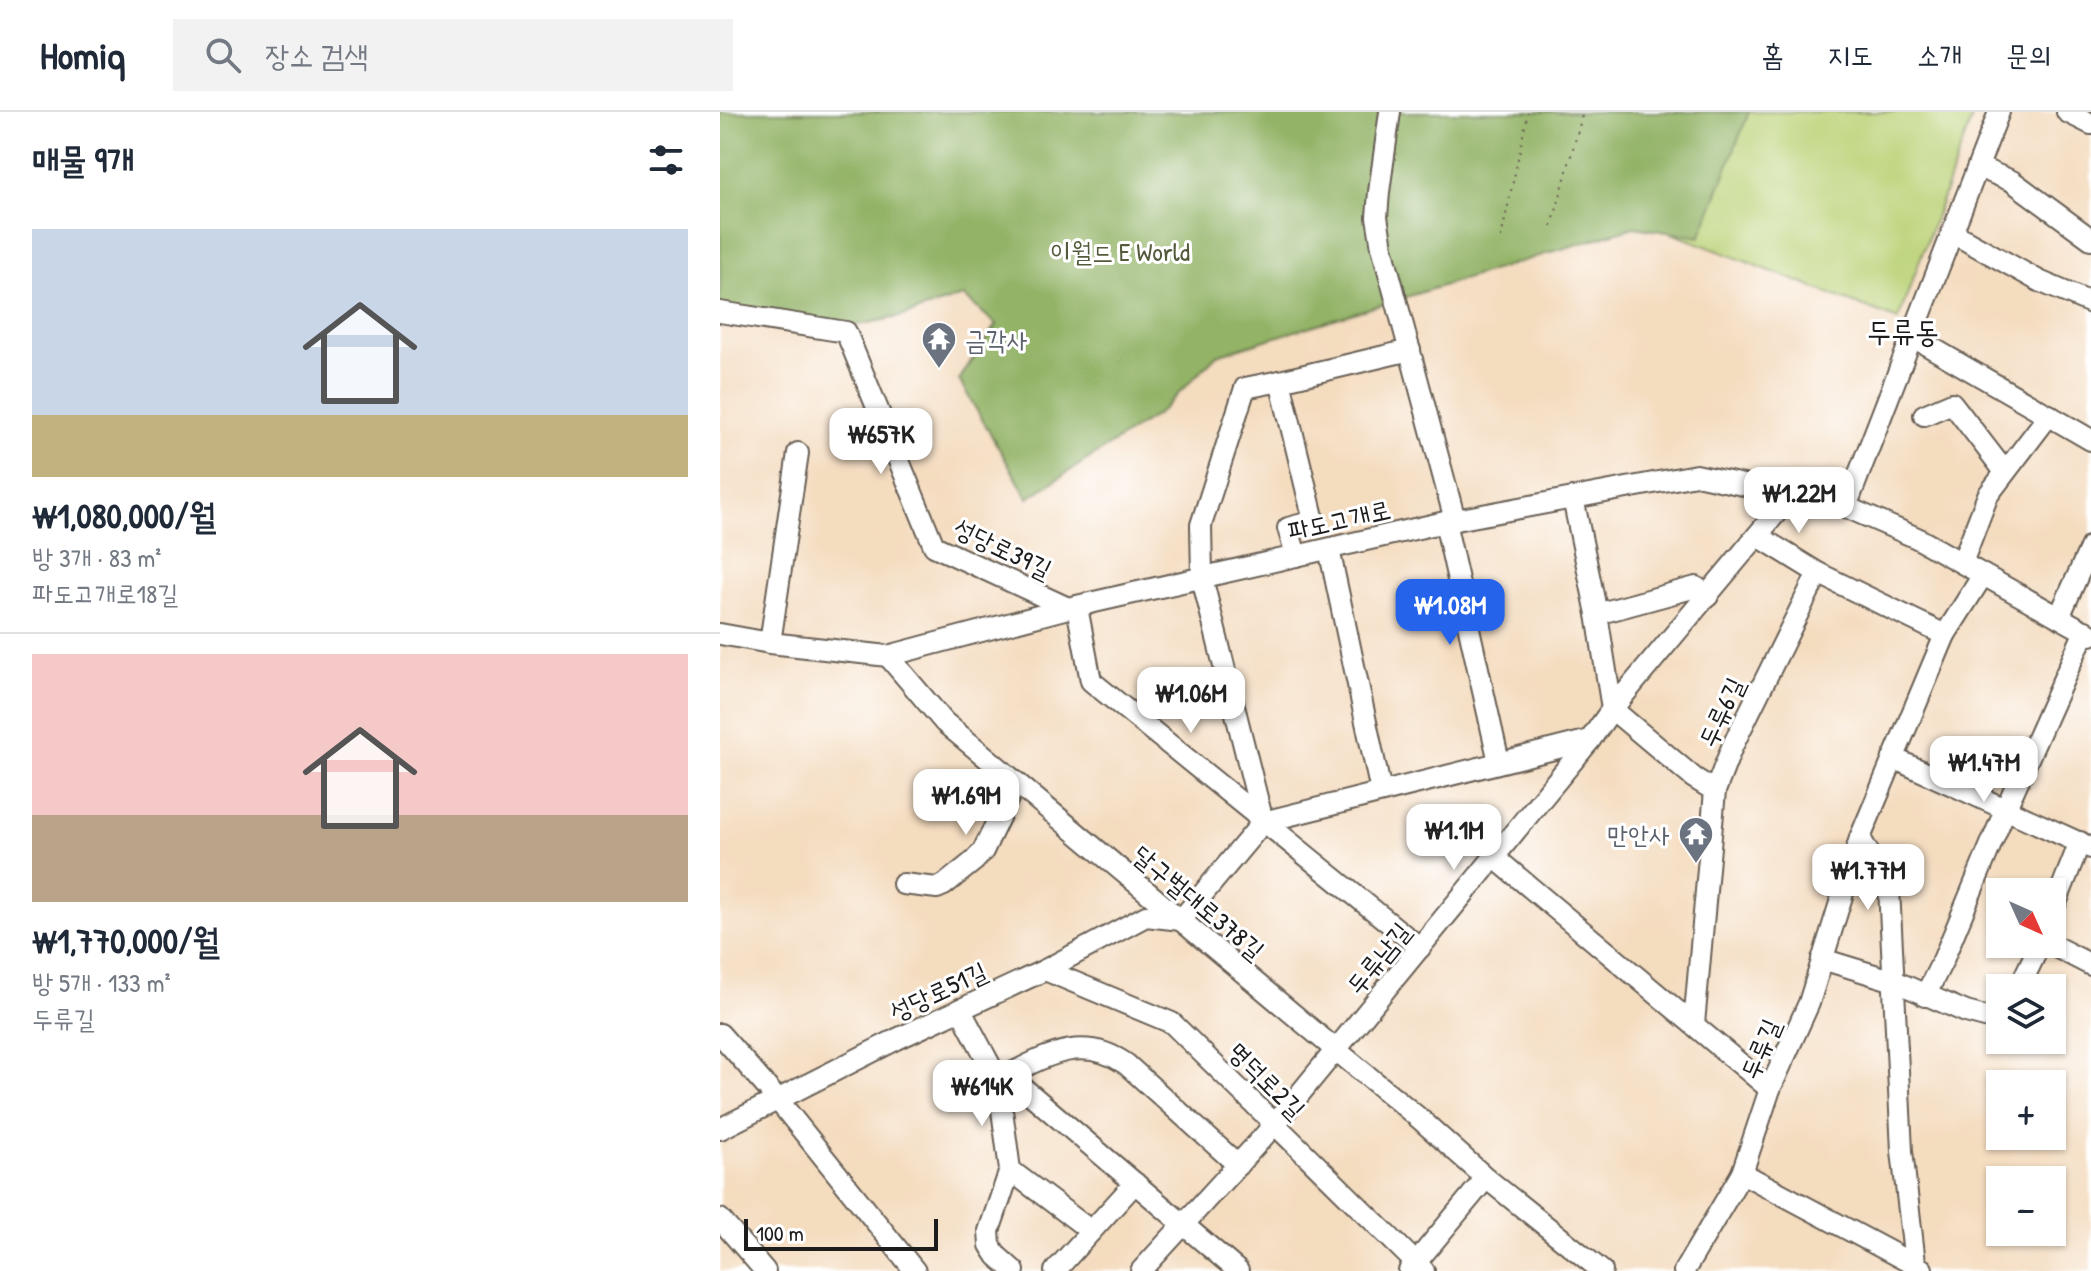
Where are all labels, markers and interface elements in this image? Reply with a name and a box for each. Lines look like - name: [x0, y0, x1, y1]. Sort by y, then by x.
- search box: [173, 19, 733, 91]
- text: Homiq: [40, 29, 125, 81]
- icon: search: [201, 33, 245, 77]
- text: 장소 검색: [265, 35, 369, 75]
- text: 홈: [1761, 36, 1784, 74]
- text: 지도: [1828, 36, 1873, 74]
- text: 소개: [1917, 36, 1962, 74]
- text: 문의: [2006, 36, 2051, 74]
- text: 매물 9개: [32, 137, 134, 183]
- icon: filters: [644, 138, 688, 182]
- park label: 이월드 E World: [1050, 234, 1190, 269]
- icon: home: [288, 281, 432, 425]
- district label: 두류동: [1867, 311, 1939, 351]
- temple icon: 금각사: [920, 320, 958, 370]
- place label: 금각사: [965, 322, 1028, 357]
- pin: ₩657K: [825, 408, 937, 476]
- text: ₩657K: [847, 416, 915, 451]
- pin: ₩1.22M: [1734, 467, 1864, 535]
- text: ₩1.22M: [1762, 475, 1836, 510]
- street label: 파도고개로: [1284, 491, 1394, 549]
- text: ₩1,080,000/월: [32, 493, 216, 539]
- street label: 성당로39길: [948, 509, 1058, 587]
- text: 방 3개 · 83 m²: [32, 540, 161, 575]
- text: 파도고개로18길: [32, 576, 178, 611]
- pin: ₩1.08M: [1385, 579, 1515, 647]
- text: ₩1.08M: [1414, 587, 1486, 622]
- pin: ₩1.06M: [1126, 667, 1256, 735]
- street label: 두류6길: [1690, 671, 1752, 753]
- text: ₩1.06M: [1155, 675, 1227, 710]
- icon: home: [288, 706, 432, 850]
- pin: ₩1.47M: [1919, 736, 2049, 804]
- text: ₩1.47M: [1948, 744, 2020, 779]
- pin: ₩1.69M: [901, 769, 1031, 837]
- text: ₩1.69M: [931, 777, 1001, 812]
- pin: ₩1.1M: [1398, 804, 1510, 872]
- text: ₩1.1M: [1424, 812, 1484, 847]
- temple icon: 만안사: [1677, 815, 1715, 865]
- place label: 만안사: [1607, 817, 1670, 852]
- street label: 달구벌대로378길: [1126, 837, 1272, 967]
- pin: ₩1.77M: [1803, 844, 1933, 912]
- text: ₩1.77M: [1830, 852, 1906, 887]
- north arrow: [1986, 878, 2066, 958]
- map controls: [1986, 878, 2066, 1246]
- street label: 두류남길: [1338, 914, 1418, 1002]
- text: ₩1,770,000/월: [32, 918, 220, 964]
- street label: 성당로51길: [883, 953, 993, 1029]
- text: 방 5개 · 133 m²: [32, 965, 170, 1000]
- button: layers: [1986, 974, 2066, 1054]
- text: 두류길: [32, 1001, 95, 1036]
- street label: 두류길: [1732, 1013, 1788, 1085]
- street label: 명덕로2길: [1221, 1034, 1313, 1126]
- pin: ₩614K: [926, 1060, 1038, 1128]
- text: ₩614K: [951, 1068, 1013, 1103]
- button: +: [1986, 1070, 2066, 1150]
- button: −: [1986, 1166, 2066, 1246]
- scale bar: [744, 1215, 938, 1251]
- text: 100 m: [756, 1218, 804, 1248]

